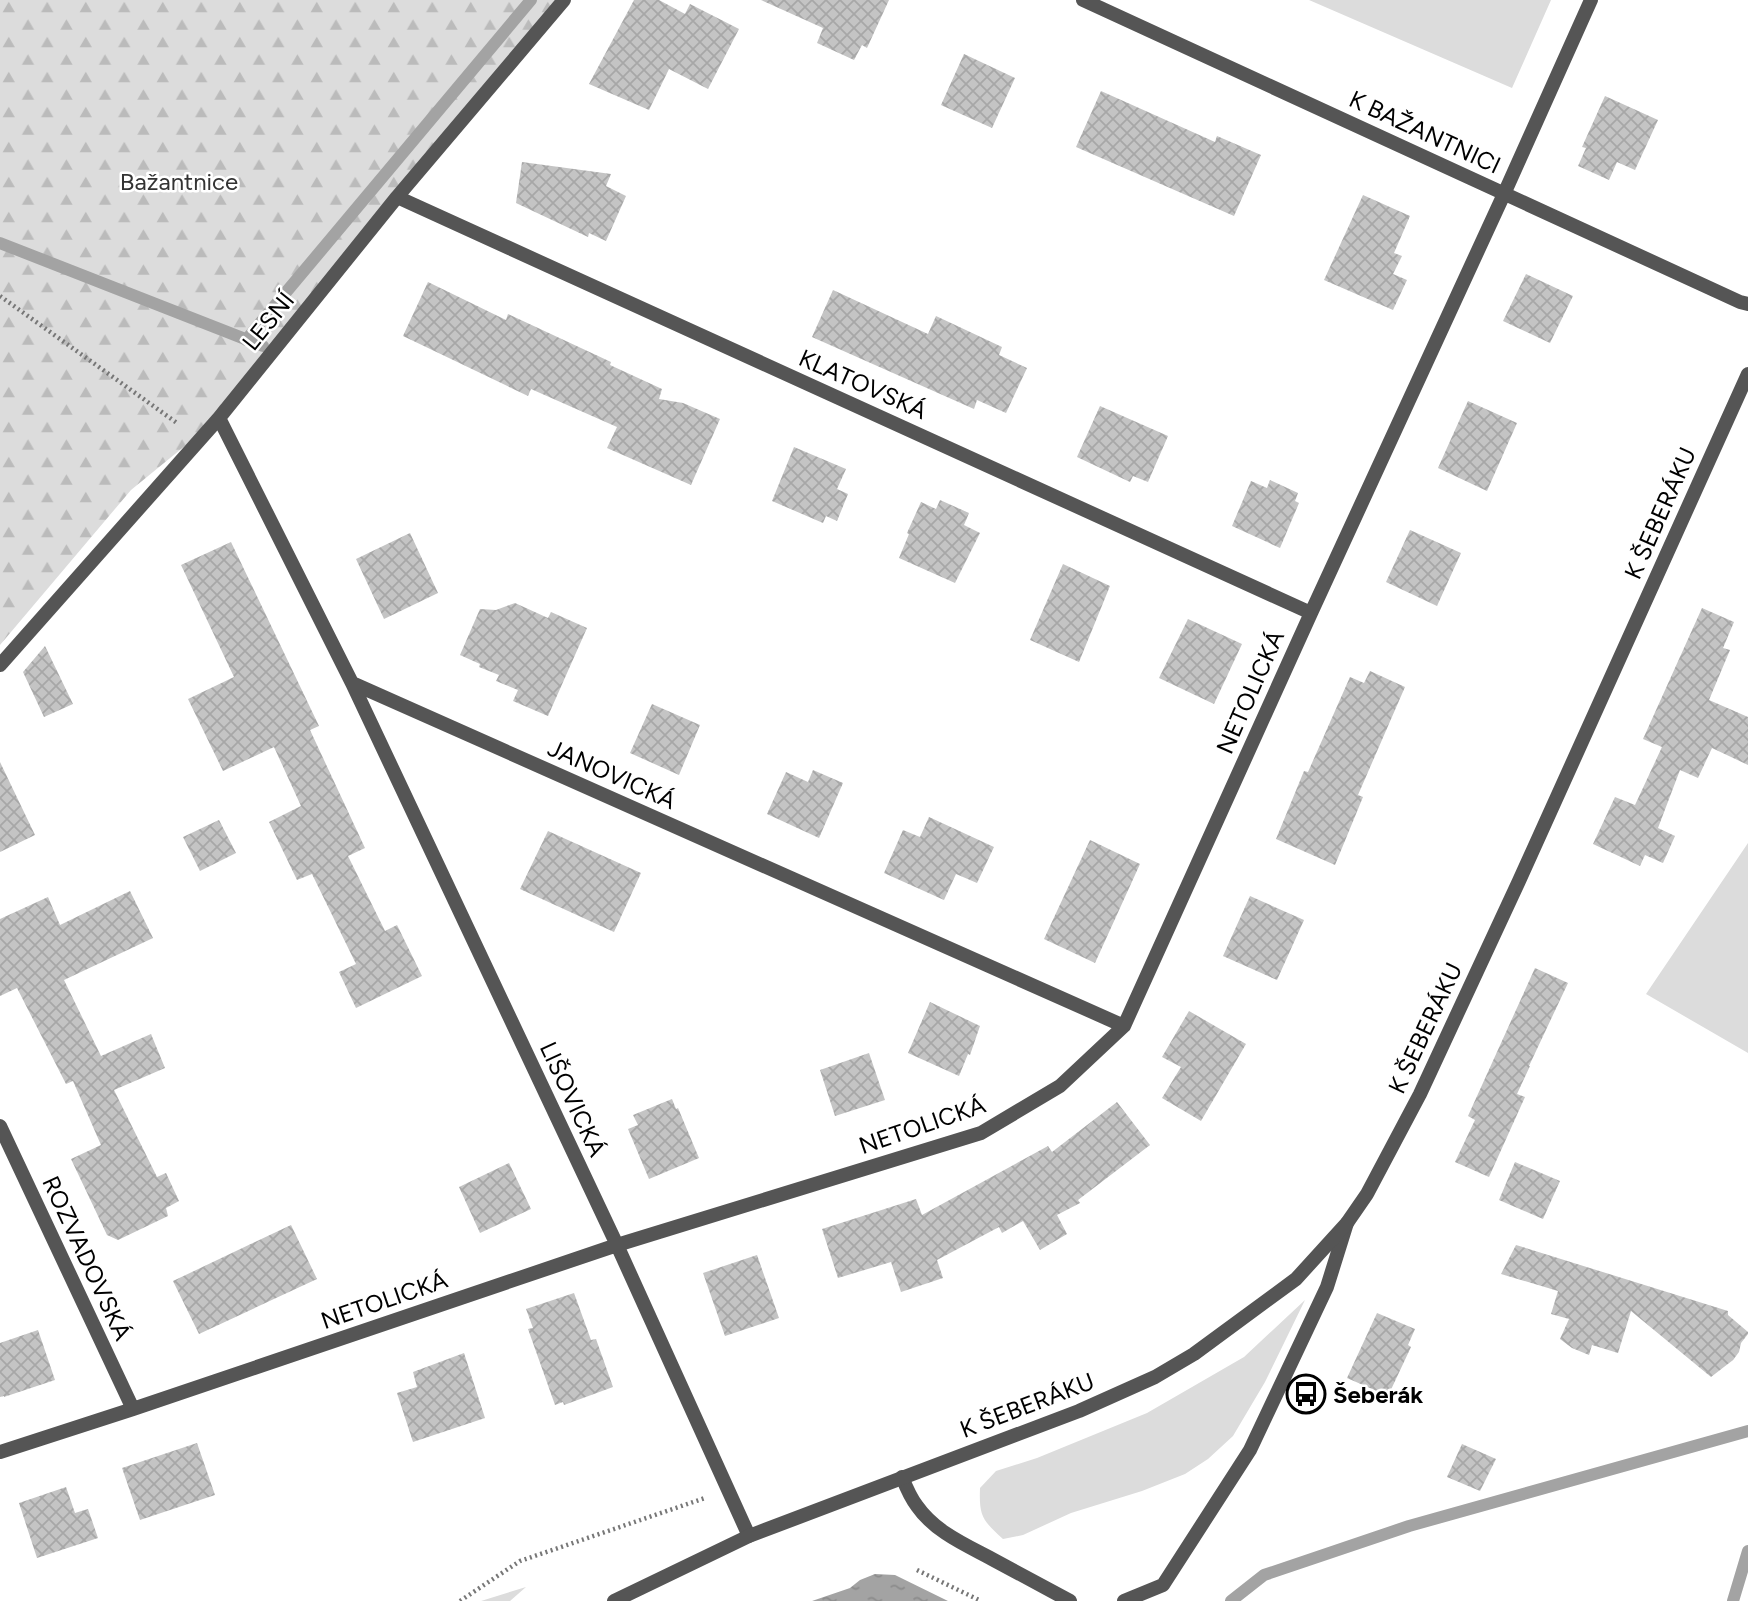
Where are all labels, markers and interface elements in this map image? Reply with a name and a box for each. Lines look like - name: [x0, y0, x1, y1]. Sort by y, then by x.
- street label: K BAŽANTNICI: [1345, 84, 1505, 180]
- park label: Bažantnice: [120, 167, 238, 196]
- street label: LESNÍ: [236, 286, 301, 356]
- street label: KLATOVSKÁ: [795, 343, 932, 425]
- street label: K ŠEBERÁKU: [1618, 443, 1702, 583]
- street label: NETOLICKÁ: [1210, 625, 1290, 758]
- street label: JANOVICKÁ: [544, 733, 681, 815]
- street label: K ŠEBERÁKU: [1382, 958, 1468, 1098]
- street label: LIŠOVICKÁ: [534, 1037, 613, 1162]
- street label: NETOLICKÁ: [855, 1090, 990, 1160]
- street label: ROZVADOVSKÁ: [36, 1171, 138, 1345]
- street label: NETOLICKÁ: [317, 1265, 452, 1335]
- street label: K ŠEBERÁKU: [956, 1366, 1098, 1444]
- bus stop icon: Šeberák: [1285, 1373, 1327, 1415]
- place label: Šeberák: [1333, 1380, 1423, 1409]

